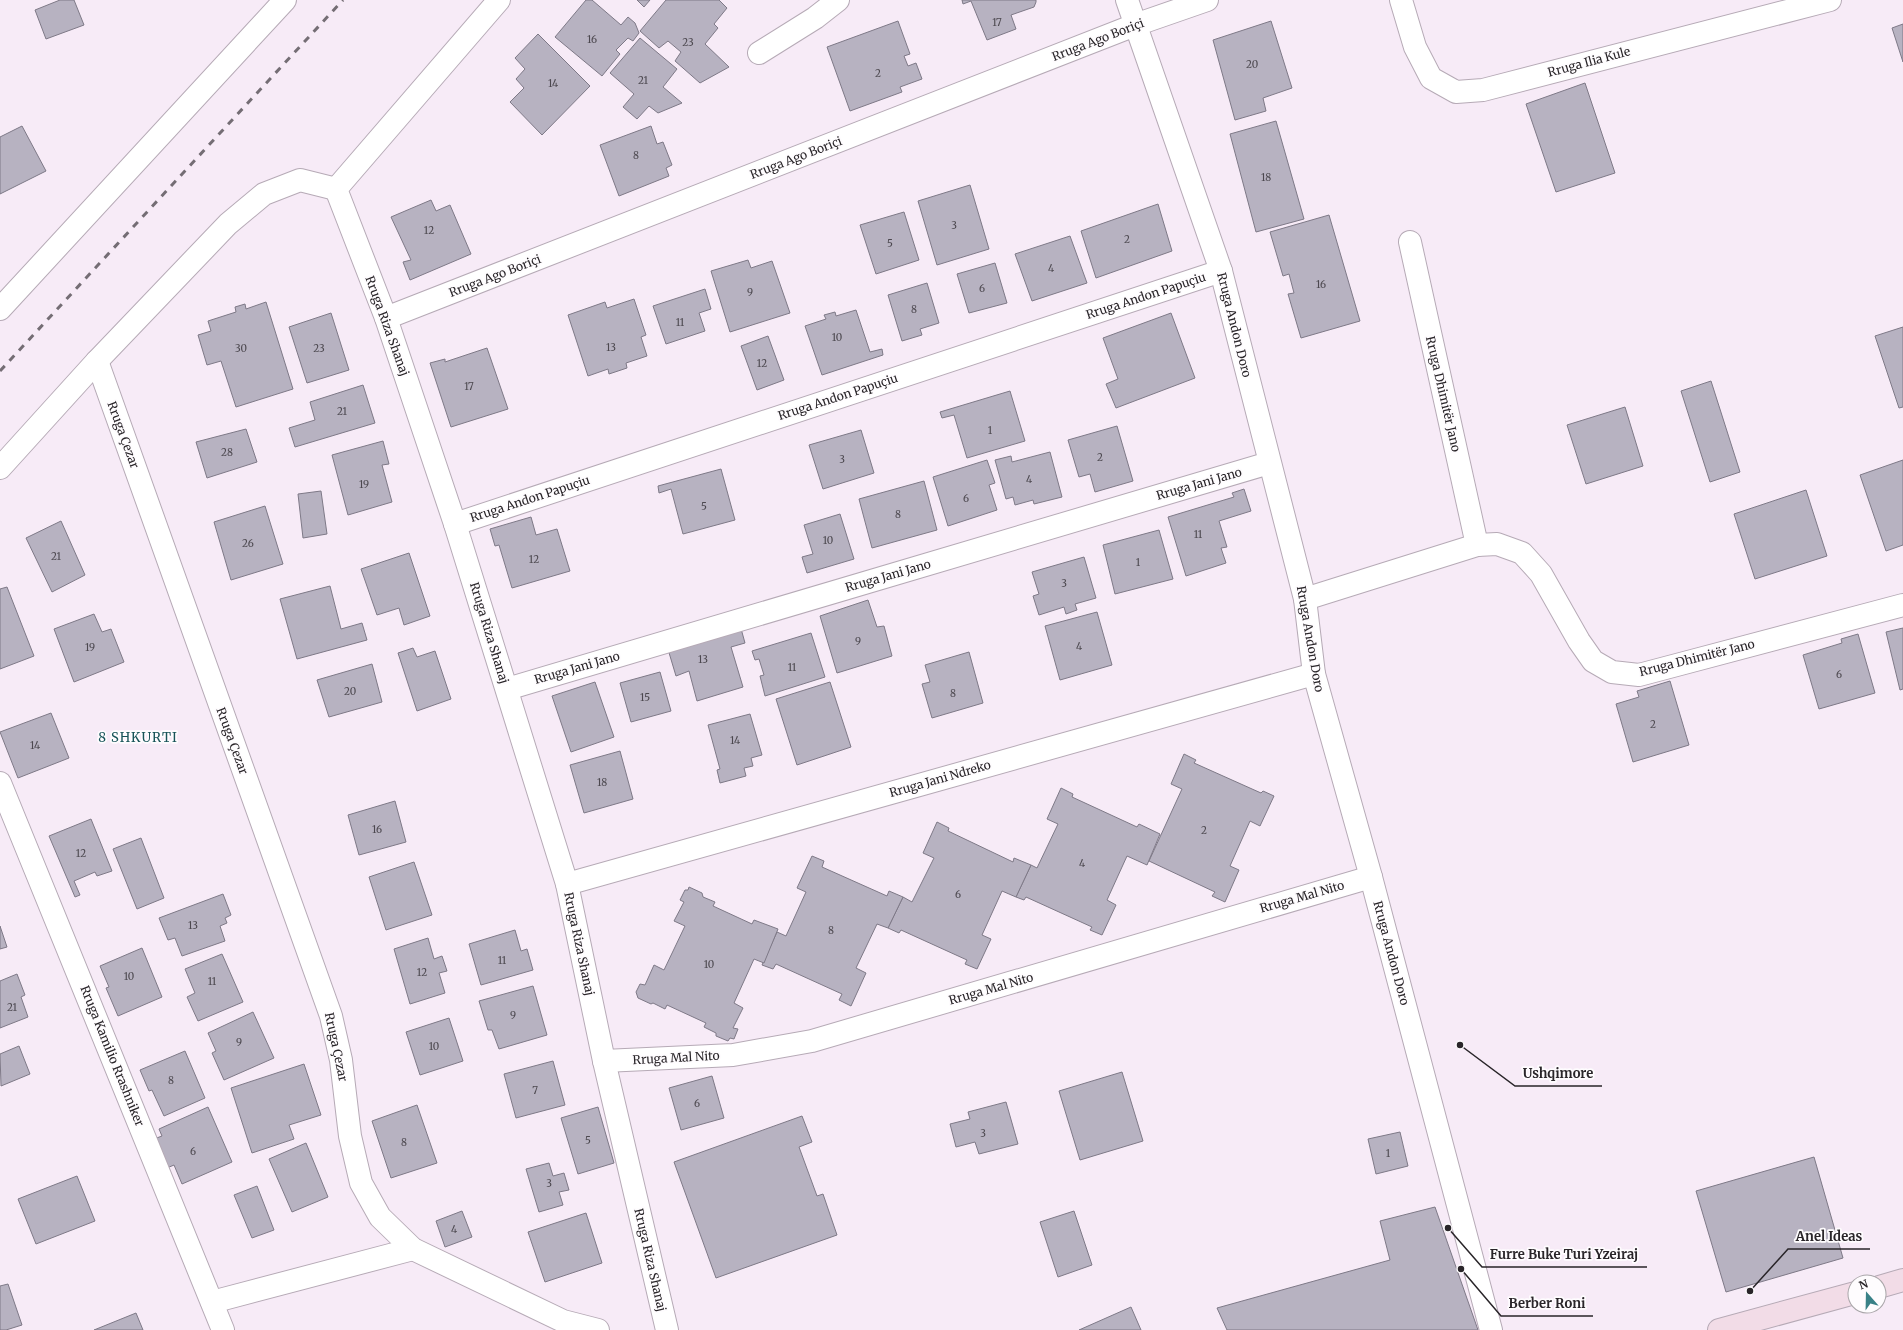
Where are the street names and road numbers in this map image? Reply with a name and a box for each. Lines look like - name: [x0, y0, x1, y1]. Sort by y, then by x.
- street label: Rruga Ago Boriçi: [1050, 15, 1146, 64]
- street label: Rruga Ilia Kule: [1546, 43, 1632, 80]
- street label: Rruga Ago Boriçi: [748, 133, 844, 182]
- street label: Rruga Ago Boriçi: [447, 251, 543, 300]
- street label: Rruga Andon Papuçiu: [1084, 269, 1208, 322]
- street label: Rruga Andon Doro: [1214, 271, 1255, 379]
- street label: Rruga Riza Shanaj: [362, 274, 413, 378]
- street label: Rruga Dhimitër Jano: [1423, 335, 1464, 453]
- street label: Rruga Andon Papuçiu: [776, 370, 900, 423]
- street label: Rruga Çezar: [104, 399, 143, 471]
- street label: Rruga Jani Jano: [1154, 464, 1243, 503]
- street label: Rruga Andon Papuçiu: [468, 472, 592, 525]
- street label: Rruga Jani Jano: [843, 556, 932, 595]
- street label: Rruga Riza Shanaj: [467, 580, 512, 685]
- street label: Rruga Andon Doro: [1294, 585, 1327, 693]
- street label: Rruga Dhimitër Jano: [1638, 636, 1756, 679]
- street label: Rruga Jani Jano: [532, 648, 621, 687]
- street label: Rruga Çezar: [213, 705, 252, 777]
- street label: Rruga Jani Ndreko: [887, 757, 992, 800]
- street label: Rruga Mal Nito: [1258, 877, 1346, 916]
- street label: Rruga Riza Shanaj: [561, 891, 598, 997]
- street label: Rruga Andon Doro: [1370, 899, 1413, 1007]
- street label: Rruga Mal Nito: [947, 969, 1035, 1008]
- street label: Rruga Kamilio Rrashniker: [77, 983, 148, 1129]
- street label: Rruga Çezar: [322, 1011, 351, 1083]
- street label: Rruga Mal Nito: [632, 1048, 720, 1067]
- street label: Rruga Riza Shanaj: [631, 1207, 670, 1313]

